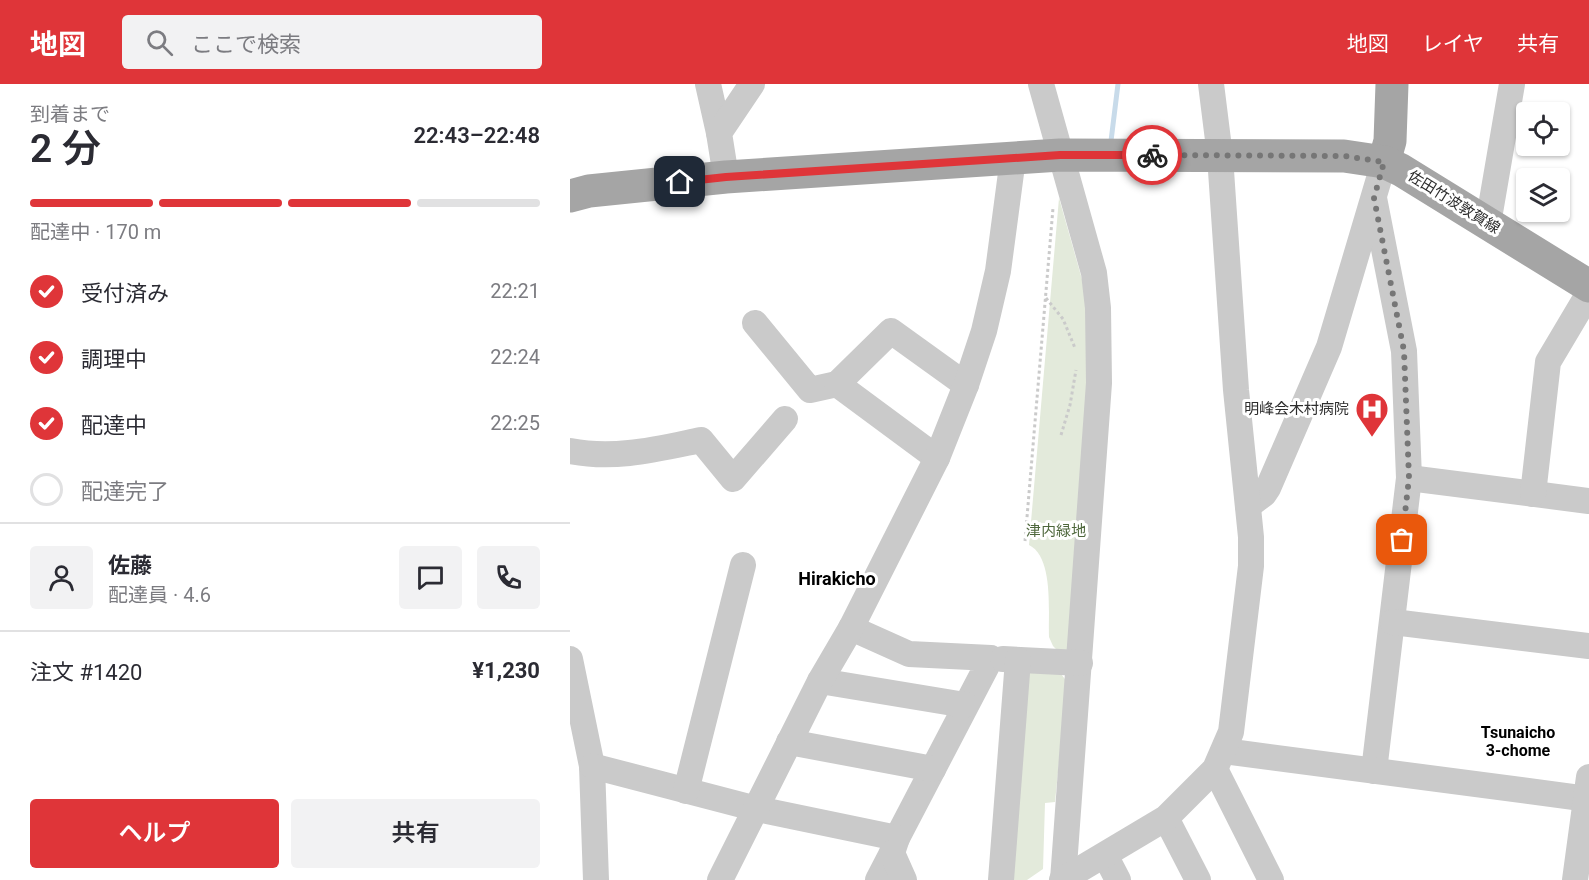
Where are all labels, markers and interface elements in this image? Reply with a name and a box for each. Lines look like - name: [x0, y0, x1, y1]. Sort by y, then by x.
- search box: [122, 15, 542, 69]
- icon: search: [143, 26, 176, 59]
- text: 地図: [30, 28, 86, 61]
- text: ここで検索: [191, 32, 301, 57]
- text: 地図: [1347, 32, 1389, 56]
- text: レイヤ: [1422, 32, 1484, 56]
- text: 共有: [1517, 32, 1559, 56]
- text: 到着まで: [30, 102, 110, 126]
- map controls: [1516, 102, 1570, 222]
- button: locate: [1516, 102, 1570, 156]
- text: 22:43–22:48: [413, 123, 540, 148]
- courier: [1122, 125, 1182, 185]
- text: 2 分: [30, 126, 101, 172]
- icon: bike: [1136, 139, 1169, 172]
- pin: [654, 156, 705, 207]
- icon: home: [663, 165, 696, 198]
- street label: 佐田竹波敦賀線: [1405, 167, 1503, 237]
- button: layers: [1516, 168, 1570, 222]
- text: 配達中 · 170 m: [30, 220, 161, 244]
- icon: check: [30, 275, 63, 308]
- text: 22:21: [490, 279, 540, 303]
- text: 受付済み: [81, 281, 169, 306]
- icon: check: [30, 341, 63, 374]
- text: 22:24: [490, 345, 540, 369]
- text: 調理中: [81, 347, 147, 372]
- hospital icon: 明峰会木村病院: [1354, 391, 1390, 438]
- place label: 明峰会木村病院: [1244, 400, 1349, 418]
- icon: check: [30, 407, 63, 440]
- text: 22:25: [490, 411, 540, 435]
- text: 配達中: [81, 413, 147, 438]
- text: 配達完了: [81, 479, 169, 504]
- pin: [1376, 514, 1427, 565]
- park label: 津内緑地: [1026, 522, 1086, 540]
- icon: bag: [1385, 523, 1418, 556]
- button: person: [30, 546, 93, 609]
- button: chat: [399, 546, 462, 609]
- button: phone: [477, 546, 540, 609]
- text: 佐藤: [108, 553, 152, 578]
- district label: Hirakicho: [798, 568, 876, 589]
- text: 配達員 · 4.6: [108, 583, 211, 607]
- text: ¥1,230: [472, 658, 540, 683]
- text: 注文 #1420: [30, 660, 142, 685]
- district label: Tsunaicho 3-chome: [1481, 723, 1555, 760]
- button: ヘルプ: [30, 799, 279, 868]
- button: 共有: [291, 799, 540, 868]

